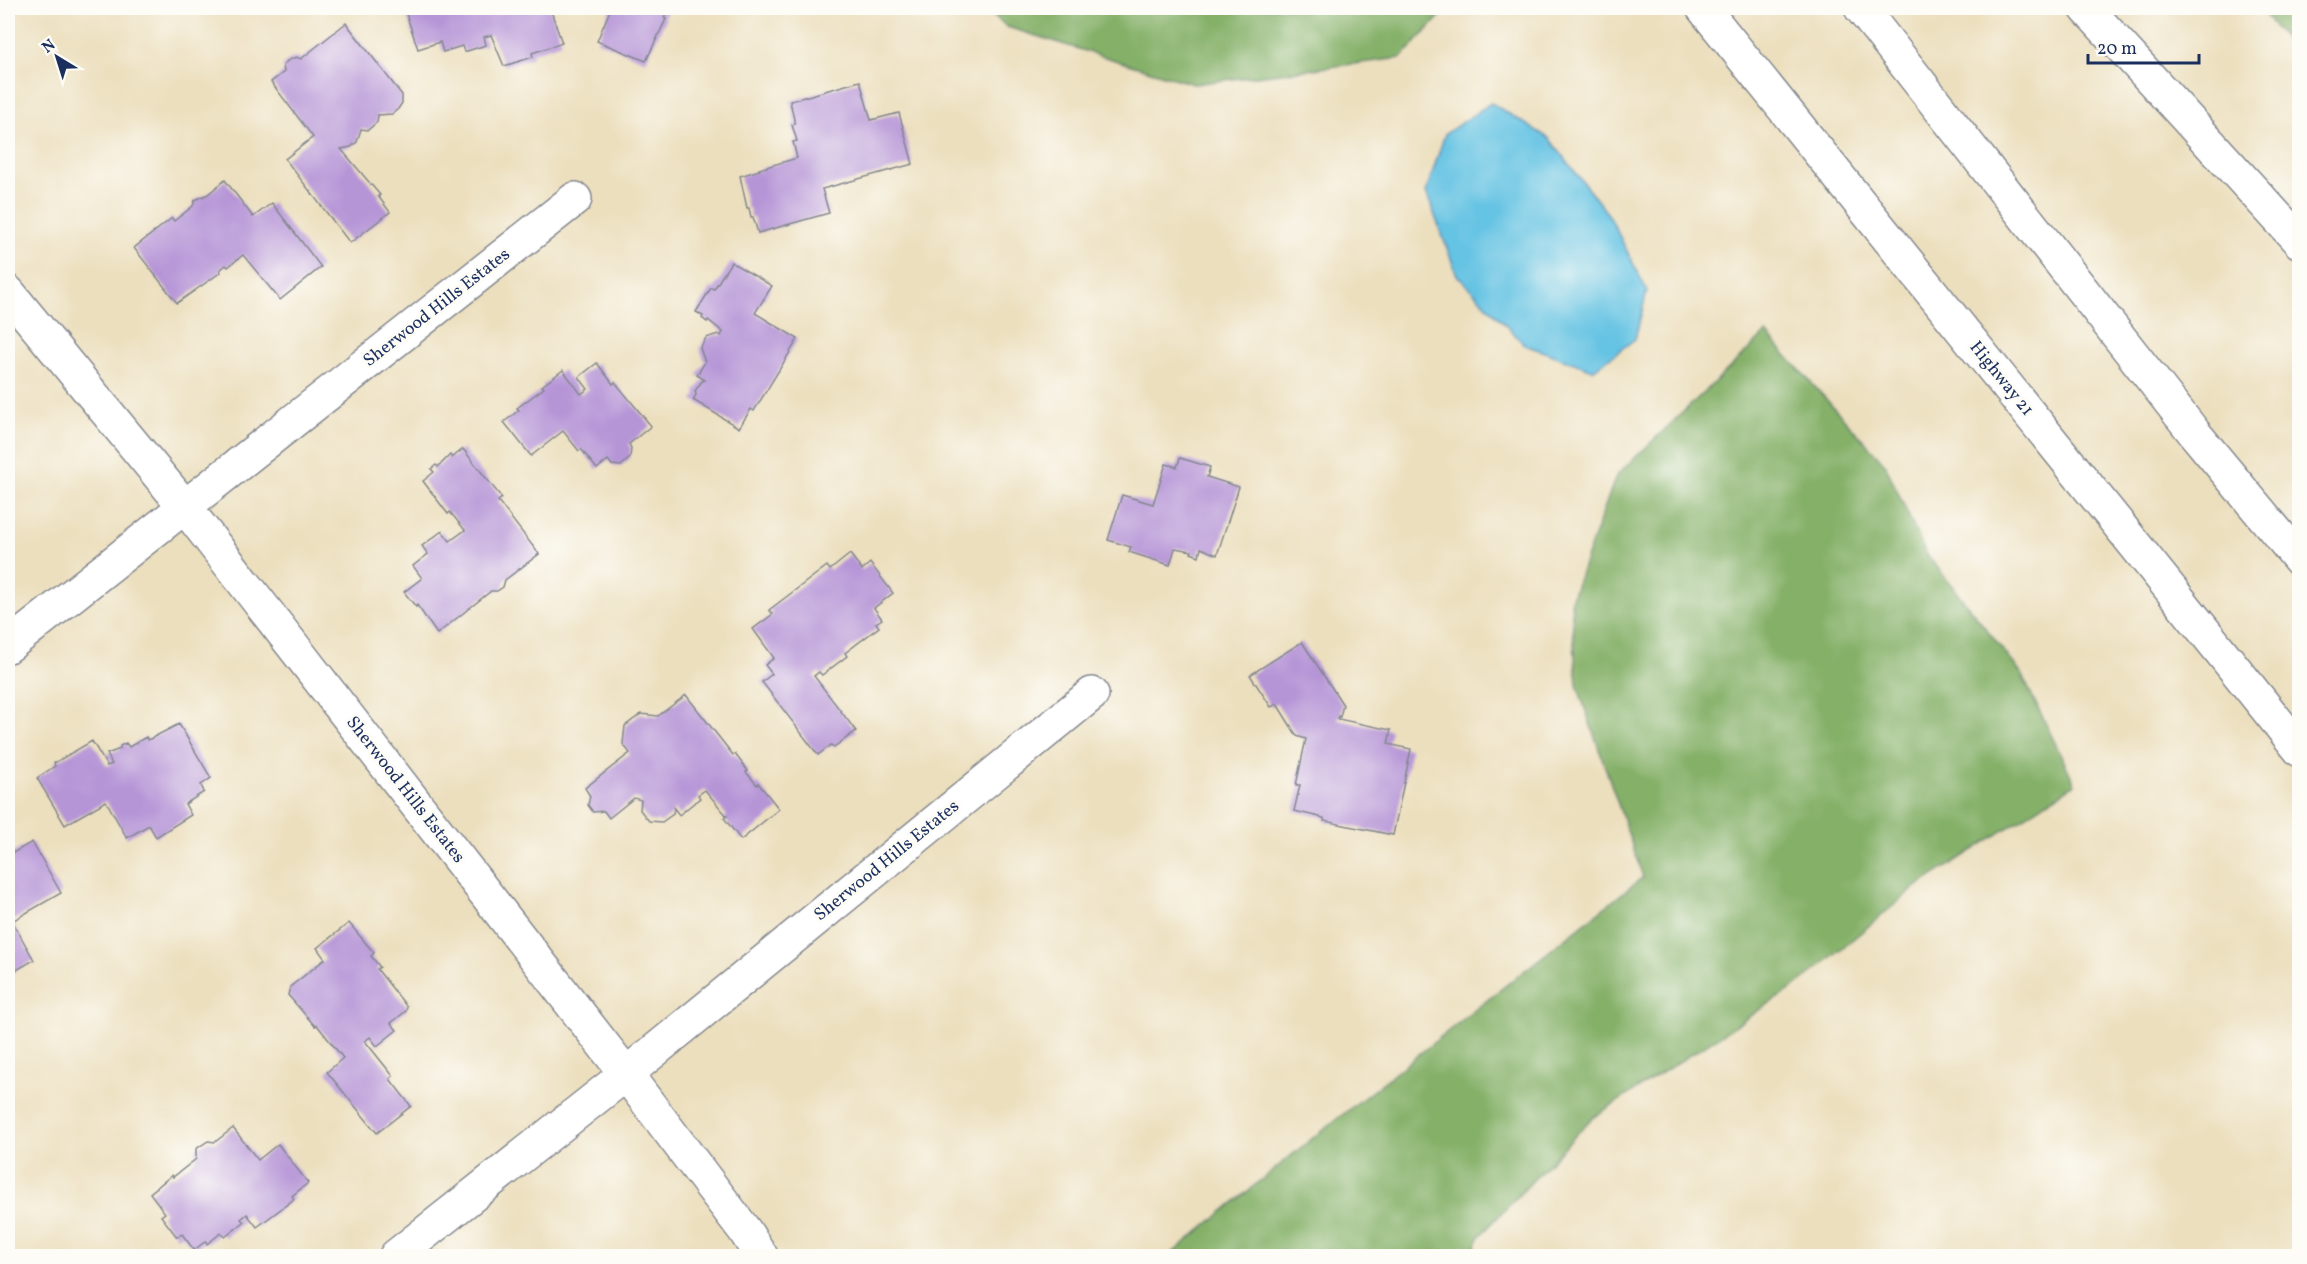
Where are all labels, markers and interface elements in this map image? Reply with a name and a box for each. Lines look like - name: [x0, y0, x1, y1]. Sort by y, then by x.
- north arrow: [27, 27, 87, 87]
- scale bar: [2088, 27, 2199, 65]
- text: N: [38, 34, 61, 59]
- text: 20 m: [2097, 37, 2137, 62]
- street label: Sherwood Hills Estates: [358, 243, 516, 373]
- street label: Highway 21: [1963, 336, 2039, 422]
- street label: Sherwood Hills Estates: [340, 711, 470, 869]
- street label: Sherwood Hills Estates: [809, 795, 965, 927]

